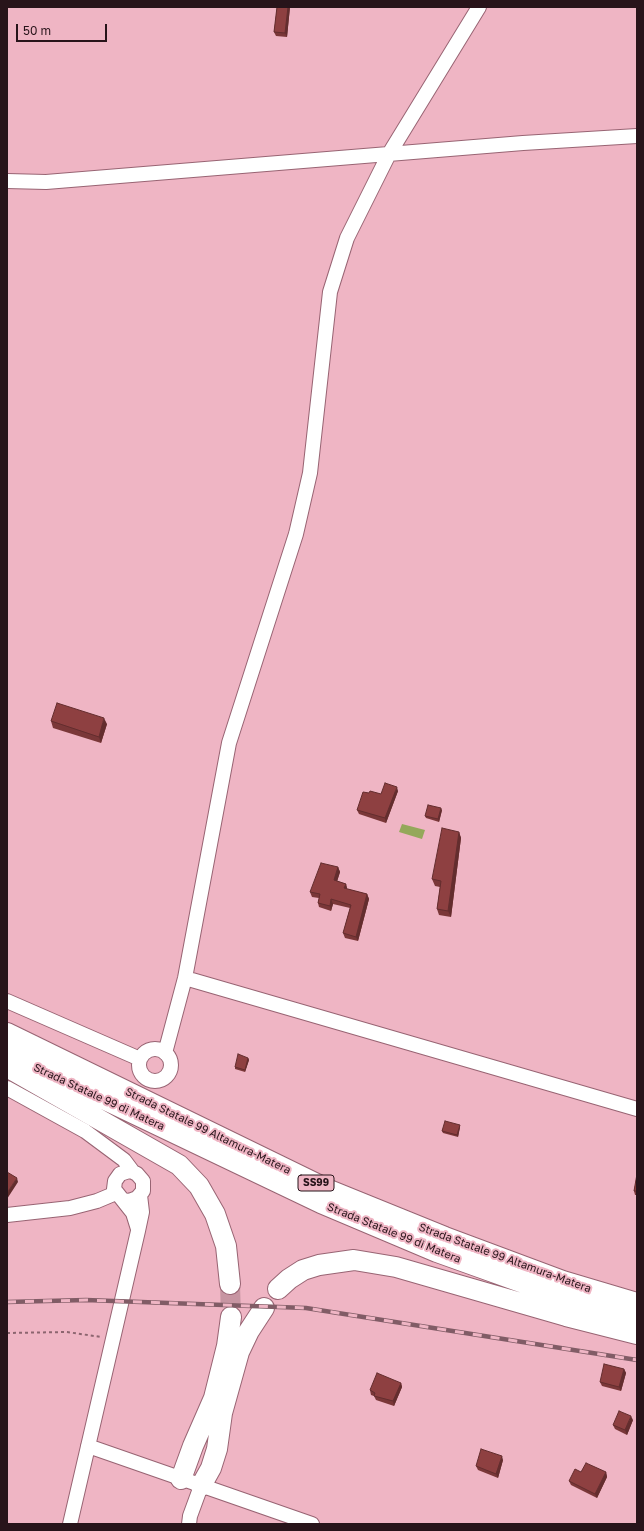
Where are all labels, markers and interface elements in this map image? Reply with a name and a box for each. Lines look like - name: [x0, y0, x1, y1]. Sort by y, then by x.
- scale bar: [18, 16, 109, 42]
- text: 50 m: [23, 23, 51, 38]
- street label: Strada Statale 99 di Matera: [31, 1061, 167, 1133]
- street label: Strada Statale 99 Altamura-Matera: [123, 1085, 293, 1177]
- road number: SS99: [298, 1175, 334, 1191]
- street label: Strada Statale 99 di Matera: [325, 1200, 463, 1266]
- street label: Strada Statale 99 Altamura-Matera: [417, 1221, 593, 1295]

